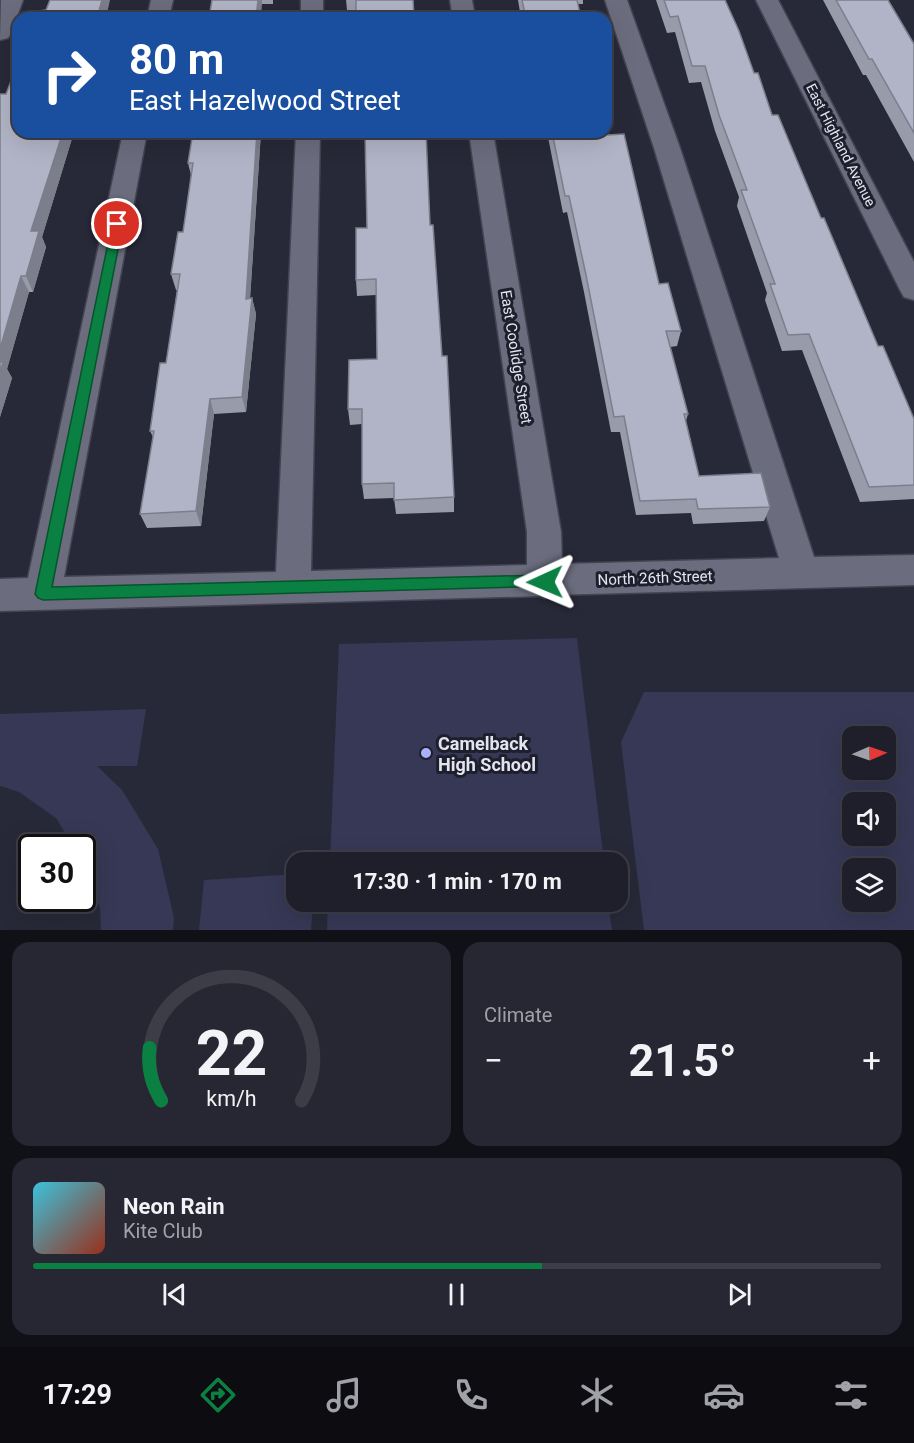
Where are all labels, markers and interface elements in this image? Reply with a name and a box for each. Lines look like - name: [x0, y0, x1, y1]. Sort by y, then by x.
- text: 80 m: [129, 35, 224, 84]
- icon: right: [30, 36, 108, 114]
- street label: East Highland Avenue: [803, 81, 879, 209]
- text: East Hazelwood Street: [129, 85, 401, 117]
- pin: [91, 198, 142, 249]
- icon: arrive: [100, 207, 133, 240]
- street label: East Coolidge Street: [497, 289, 535, 425]
- position arrow: [513, 550, 577, 614]
- street label: North 26th Street: [597, 567, 713, 589]
- north arrow: [842, 726, 896, 780]
- map controls: [842, 726, 896, 912]
- place label: Camelback High School: [438, 733, 536, 775]
- marker: Camelback High School: [419, 746, 433, 760]
- button: sound: [842, 792, 896, 846]
- speed limit sign: 30: [18, 834, 96, 912]
- button: layers: [842, 858, 896, 912]
- text: 17:30 · 1 min · 170 m: [352, 869, 562, 894]
- text: Climate: [484, 1003, 552, 1027]
- text: 22: [196, 1017, 267, 1090]
- text: 21.5°: [629, 1034, 737, 1087]
- text: −: [484, 1041, 503, 1080]
- text: +: [862, 1041, 881, 1080]
- text: km/h: [206, 1086, 257, 1111]
- text: Neon Rain: [123, 1194, 225, 1219]
- text: Kite Club: [123, 1219, 203, 1243]
- icon: previous: [158, 1278, 191, 1311]
- icon: pause: [440, 1278, 473, 1311]
- icon: next: [723, 1278, 756, 1311]
- icon: directions: [197, 1374, 239, 1416]
- icon: music: [323, 1374, 365, 1416]
- icon: phone: [450, 1374, 492, 1416]
- icon: climate: [576, 1374, 618, 1416]
- icon: car: [703, 1374, 745, 1416]
- icon: filters: [830, 1374, 872, 1416]
- text: 17:29: [42, 1379, 112, 1411]

